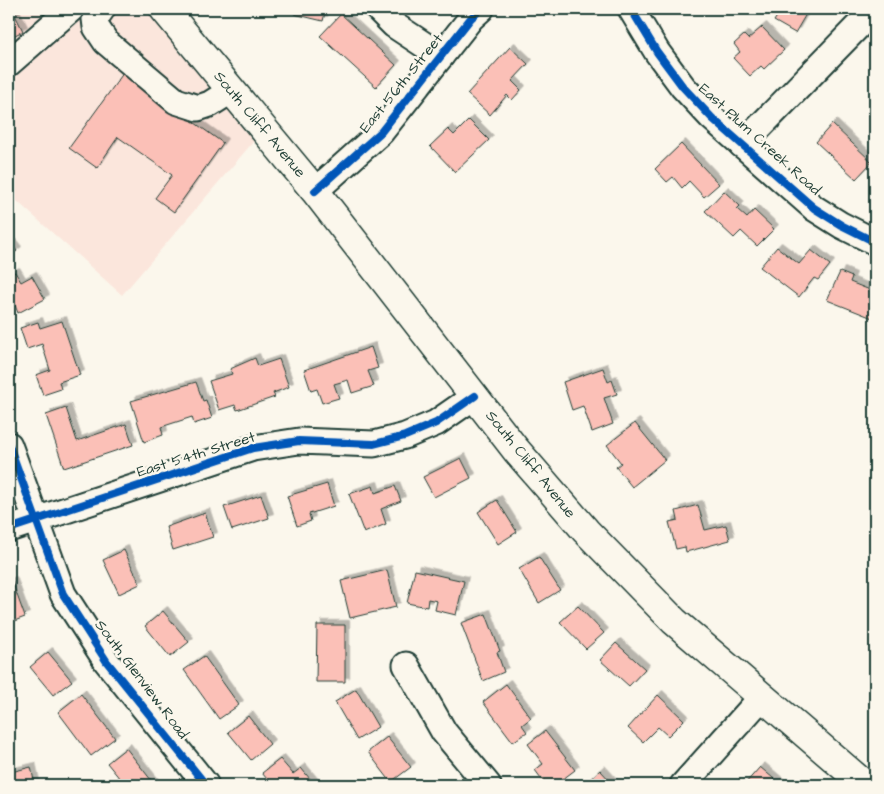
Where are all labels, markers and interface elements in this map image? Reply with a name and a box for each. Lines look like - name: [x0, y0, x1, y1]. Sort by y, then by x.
- street label: East 56th Street: [355, 29, 448, 137]
- street label: South Cliff Avenue: [209, 67, 310, 182]
- street label: East Plum Creek Road: [694, 79, 826, 200]
- street label: South Cliff Avenue: [481, 406, 581, 523]
- street label: East 54th Street: [134, 426, 258, 482]
- street label: South Glenview Road: [90, 615, 194, 743]

